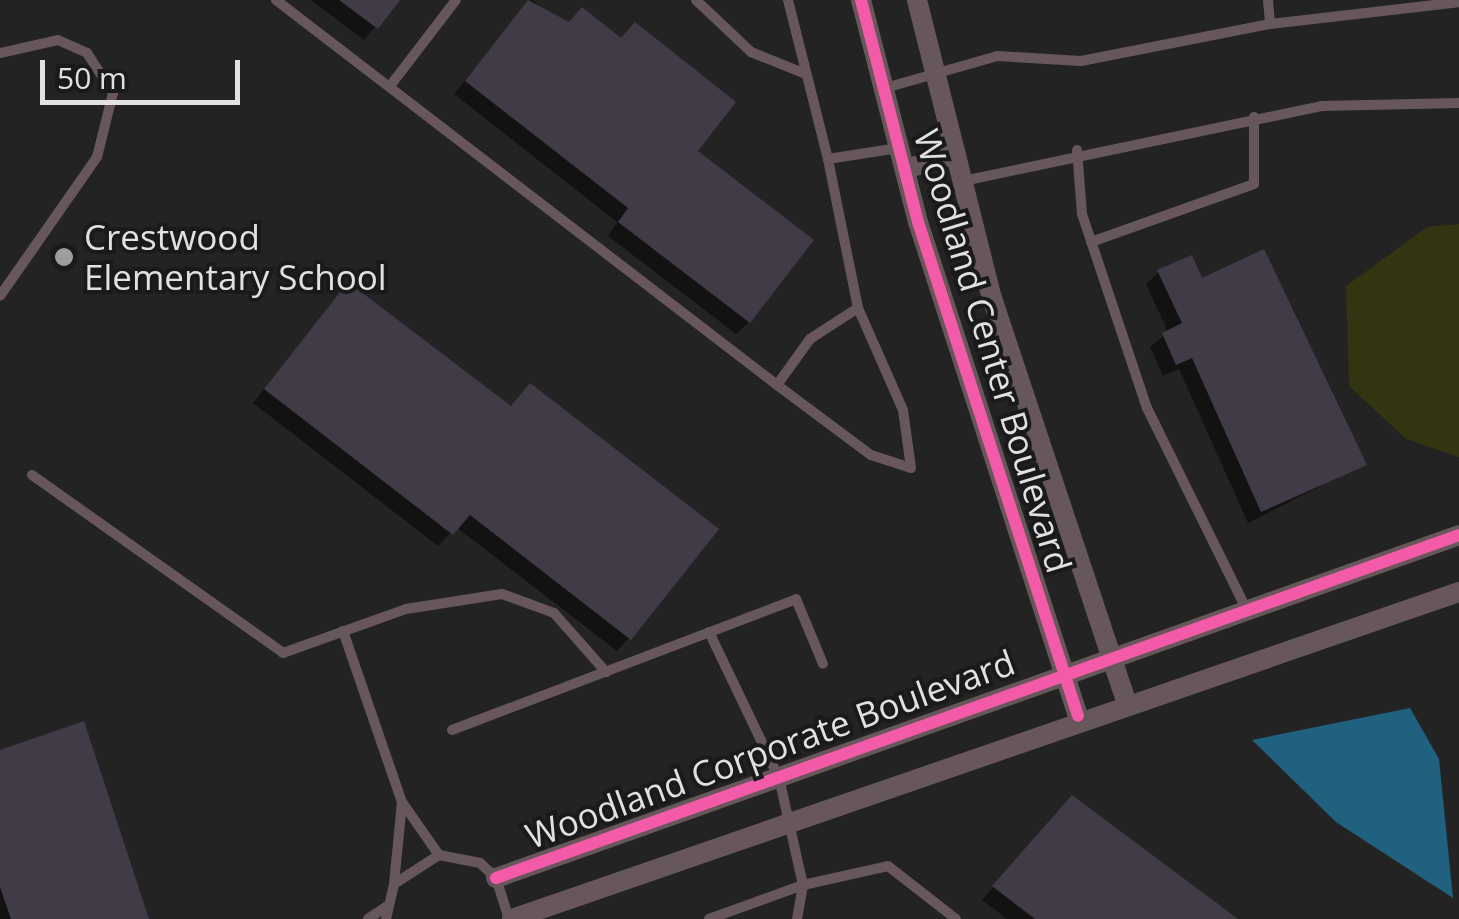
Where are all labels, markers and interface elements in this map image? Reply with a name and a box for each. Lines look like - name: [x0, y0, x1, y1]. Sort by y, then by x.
- scale bar: [45, 40, 245, 102]
- text: 50 m: [57, 57, 127, 98]
- street label: Woodland Center Boulevard: [906, 124, 1080, 578]
- place label: Crestwood Elementary School: [84, 216, 387, 298]
- marker: Crestwood Elementary School: [53, 246, 75, 268]
- street label: Woodland Corporate Boulevard: [520, 641, 1020, 857]

